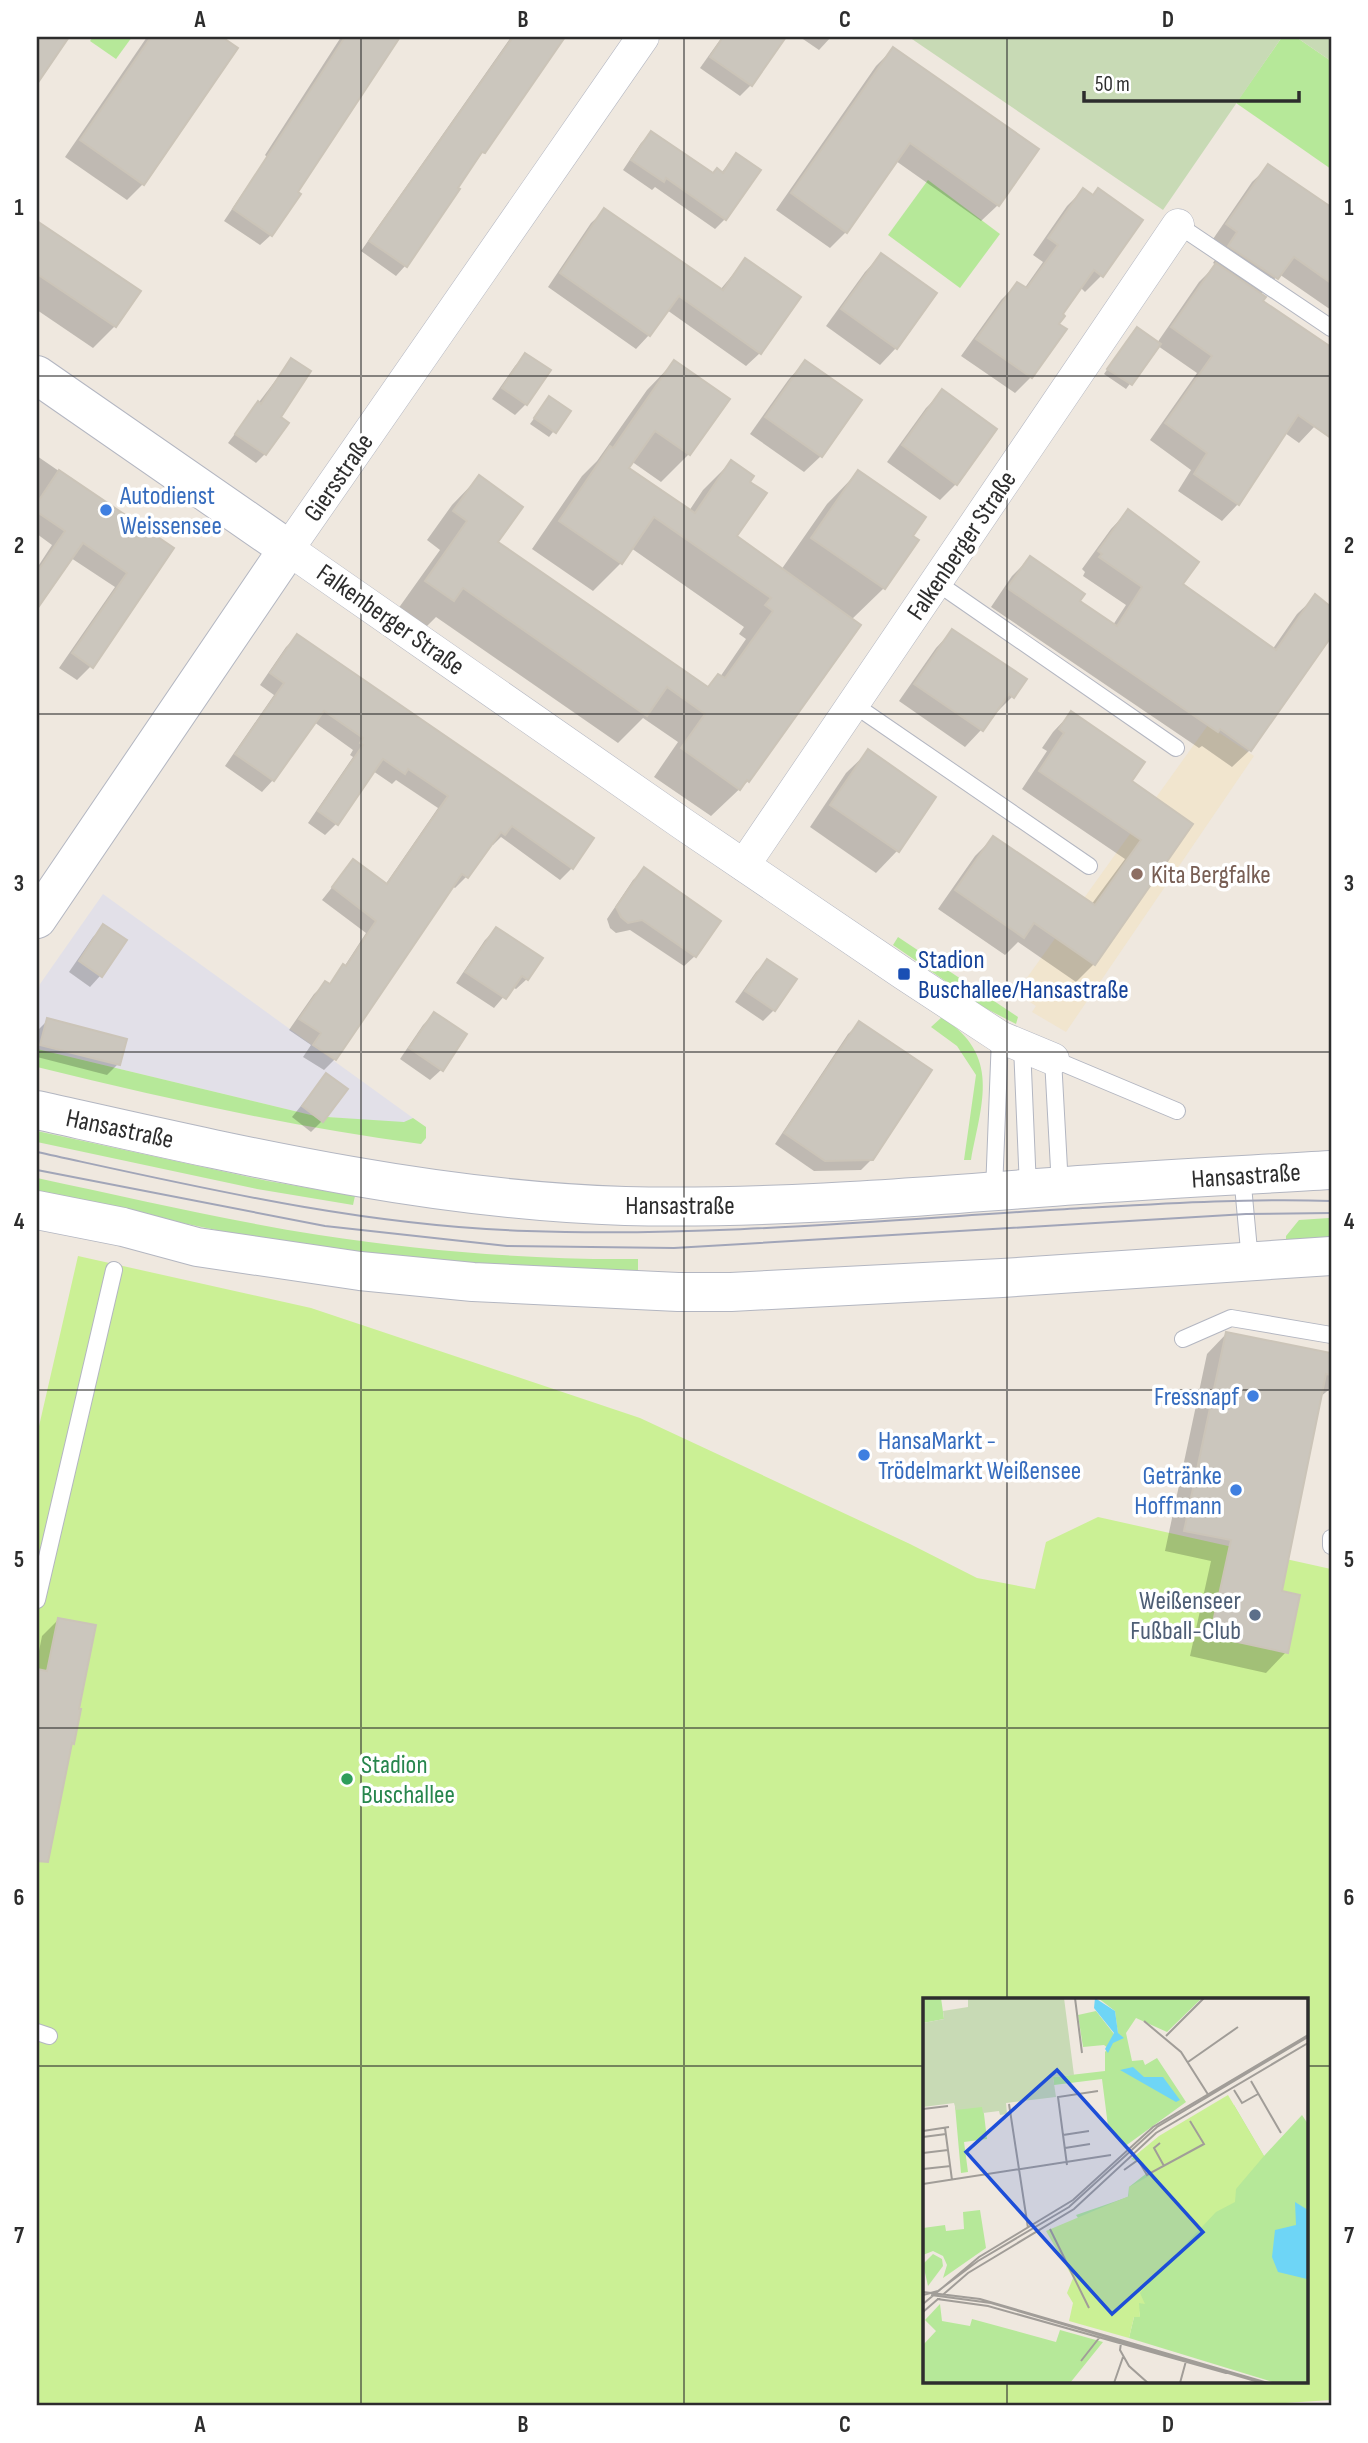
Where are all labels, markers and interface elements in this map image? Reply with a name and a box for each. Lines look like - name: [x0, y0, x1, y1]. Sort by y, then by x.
- text: A: [194, 6, 207, 34]
- text: B: [518, 6, 529, 34]
- text: C: [839, 6, 851, 34]
- text: D: [1162, 6, 1174, 34]
- scale bar: [1084, 60, 1300, 104]
- text: 50 m: [1095, 72, 1130, 97]
- text: 1: [14, 194, 24, 222]
- text: 1: [1344, 194, 1354, 222]
- street label: Giersstraße: [298, 428, 381, 528]
- street label: Falkenberger Straße: [901, 465, 1024, 626]
- place label: Autodienst Weissensee: [119, 481, 222, 542]
- marker: Autodienst Weissensee: [98, 502, 114, 518]
- text: 2: [14, 532, 24, 560]
- text: 2: [1344, 532, 1354, 560]
- street label: Falkenberger Straße: [310, 558, 470, 683]
- place label: Kita Bergfalke: [1151, 860, 1271, 891]
- marker: Kita Bergfalke: [1129, 866, 1145, 882]
- text: 3: [14, 870, 24, 898]
- text: 3: [1344, 870, 1354, 898]
- place label: Stadion Buschallee/Hansastraße: [918, 945, 1129, 1006]
- marker: Stadion Buschallee/Hansastraße: [896, 966, 912, 982]
- street label: Hansastraße: [63, 1103, 176, 1156]
- street label: Hansastraße: [1191, 1157, 1302, 1196]
- street label: Hansastraße: [625, 1191, 735, 1222]
- text: 4: [14, 1208, 25, 1236]
- text: 4: [1344, 1208, 1355, 1236]
- place label: Fressnapf: [1154, 1382, 1239, 1413]
- marker: Fressnapf: [1245, 1388, 1261, 1404]
- place label: HansaMarkt - Trödelmarkt Weißensee: [878, 1426, 1081, 1487]
- marker: HansaMarkt - Trödelmarkt Weißensee: [856, 1447, 872, 1463]
- place label: Getränke Hoffmann: [1134, 1461, 1222, 1522]
- marker: Getränke Hoffmann: [1228, 1482, 1244, 1498]
- text: 5: [14, 1546, 24, 1574]
- text: 5: [1344, 1546, 1354, 1574]
- place label: Weißenseer Fußball-Club: [1130, 1586, 1242, 1647]
- marker: Weißenseer Fußball-Club: [1247, 1607, 1263, 1623]
- place label: Stadion Buschallee: [361, 1750, 455, 1811]
- marker: Stadion Buschallee: [339, 1771, 355, 1787]
- text: 6: [14, 1884, 24, 1912]
- text: 6: [1344, 1884, 1354, 1912]
- inset map: [923, 1998, 1308, 2384]
- text: 7: [14, 2222, 24, 2250]
- text: 7: [1344, 2222, 1354, 2250]
- text: A: [194, 2411, 207, 2439]
- text: B: [518, 2411, 529, 2439]
- text: C: [839, 2411, 851, 2439]
- text: D: [1162, 2411, 1174, 2439]

